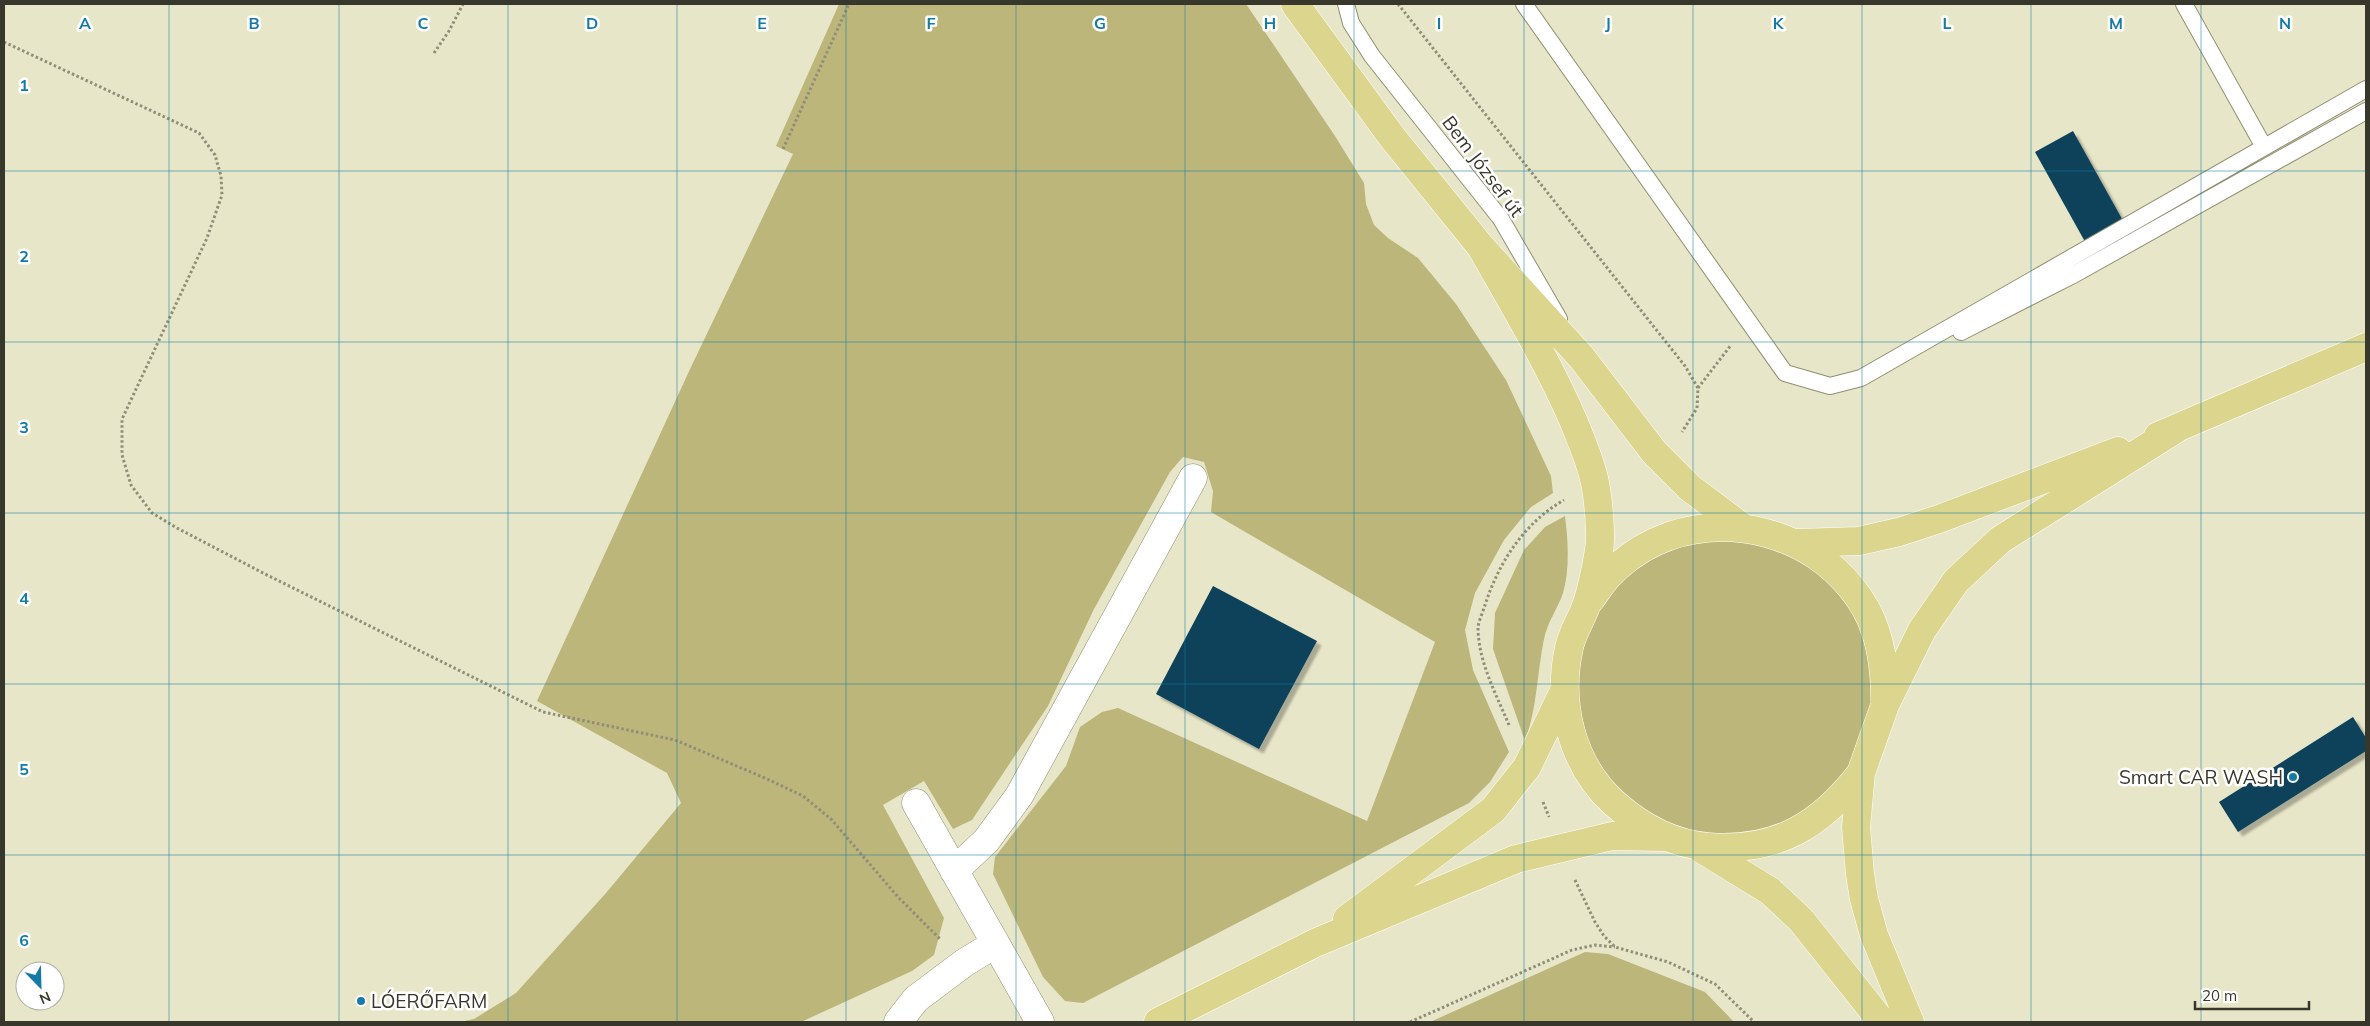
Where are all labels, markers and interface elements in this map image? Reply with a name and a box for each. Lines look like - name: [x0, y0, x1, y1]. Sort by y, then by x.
- text: A: [79, 13, 91, 33]
- text: B: [248, 13, 260, 33]
- text: C: [418, 13, 429, 33]
- text: D: [586, 13, 598, 33]
- text: E: [757, 13, 767, 33]
- text: F: [926, 13, 936, 33]
- text: G: [1094, 13, 1106, 33]
- text: H: [1264, 13, 1276, 33]
- text: I: [1437, 13, 1441, 33]
- text: J: [1605, 13, 1611, 33]
- text: K: [1773, 13, 1785, 33]
- text: L: [1943, 13, 1952, 33]
- text: M: [2109, 13, 2123, 33]
- text: N: [2279, 13, 2291, 33]
- text: 1: [19, 75, 29, 95]
- street label: Bem József út: [1437, 111, 1529, 222]
- text: 2: [19, 246, 29, 266]
- text: 3: [19, 417, 29, 437]
- text: 4: [19, 588, 29, 608]
- text: 5: [19, 759, 29, 779]
- place label: Smart CAR WASH: [2119, 765, 2283, 789]
- marker: Smart CAR WASH: [2287, 771, 2299, 783]
- text: 6: [19, 930, 29, 950]
- north arrow: [15, 961, 65, 1011]
- scale bar: [2195, 978, 2309, 1010]
- text: 20 m: [2202, 986, 2237, 1005]
- text: N: [37, 988, 53, 1008]
- place label: LÓERŐFARM: [371, 989, 487, 1013]
- marker: LÓERŐFARM: [355, 995, 367, 1007]

